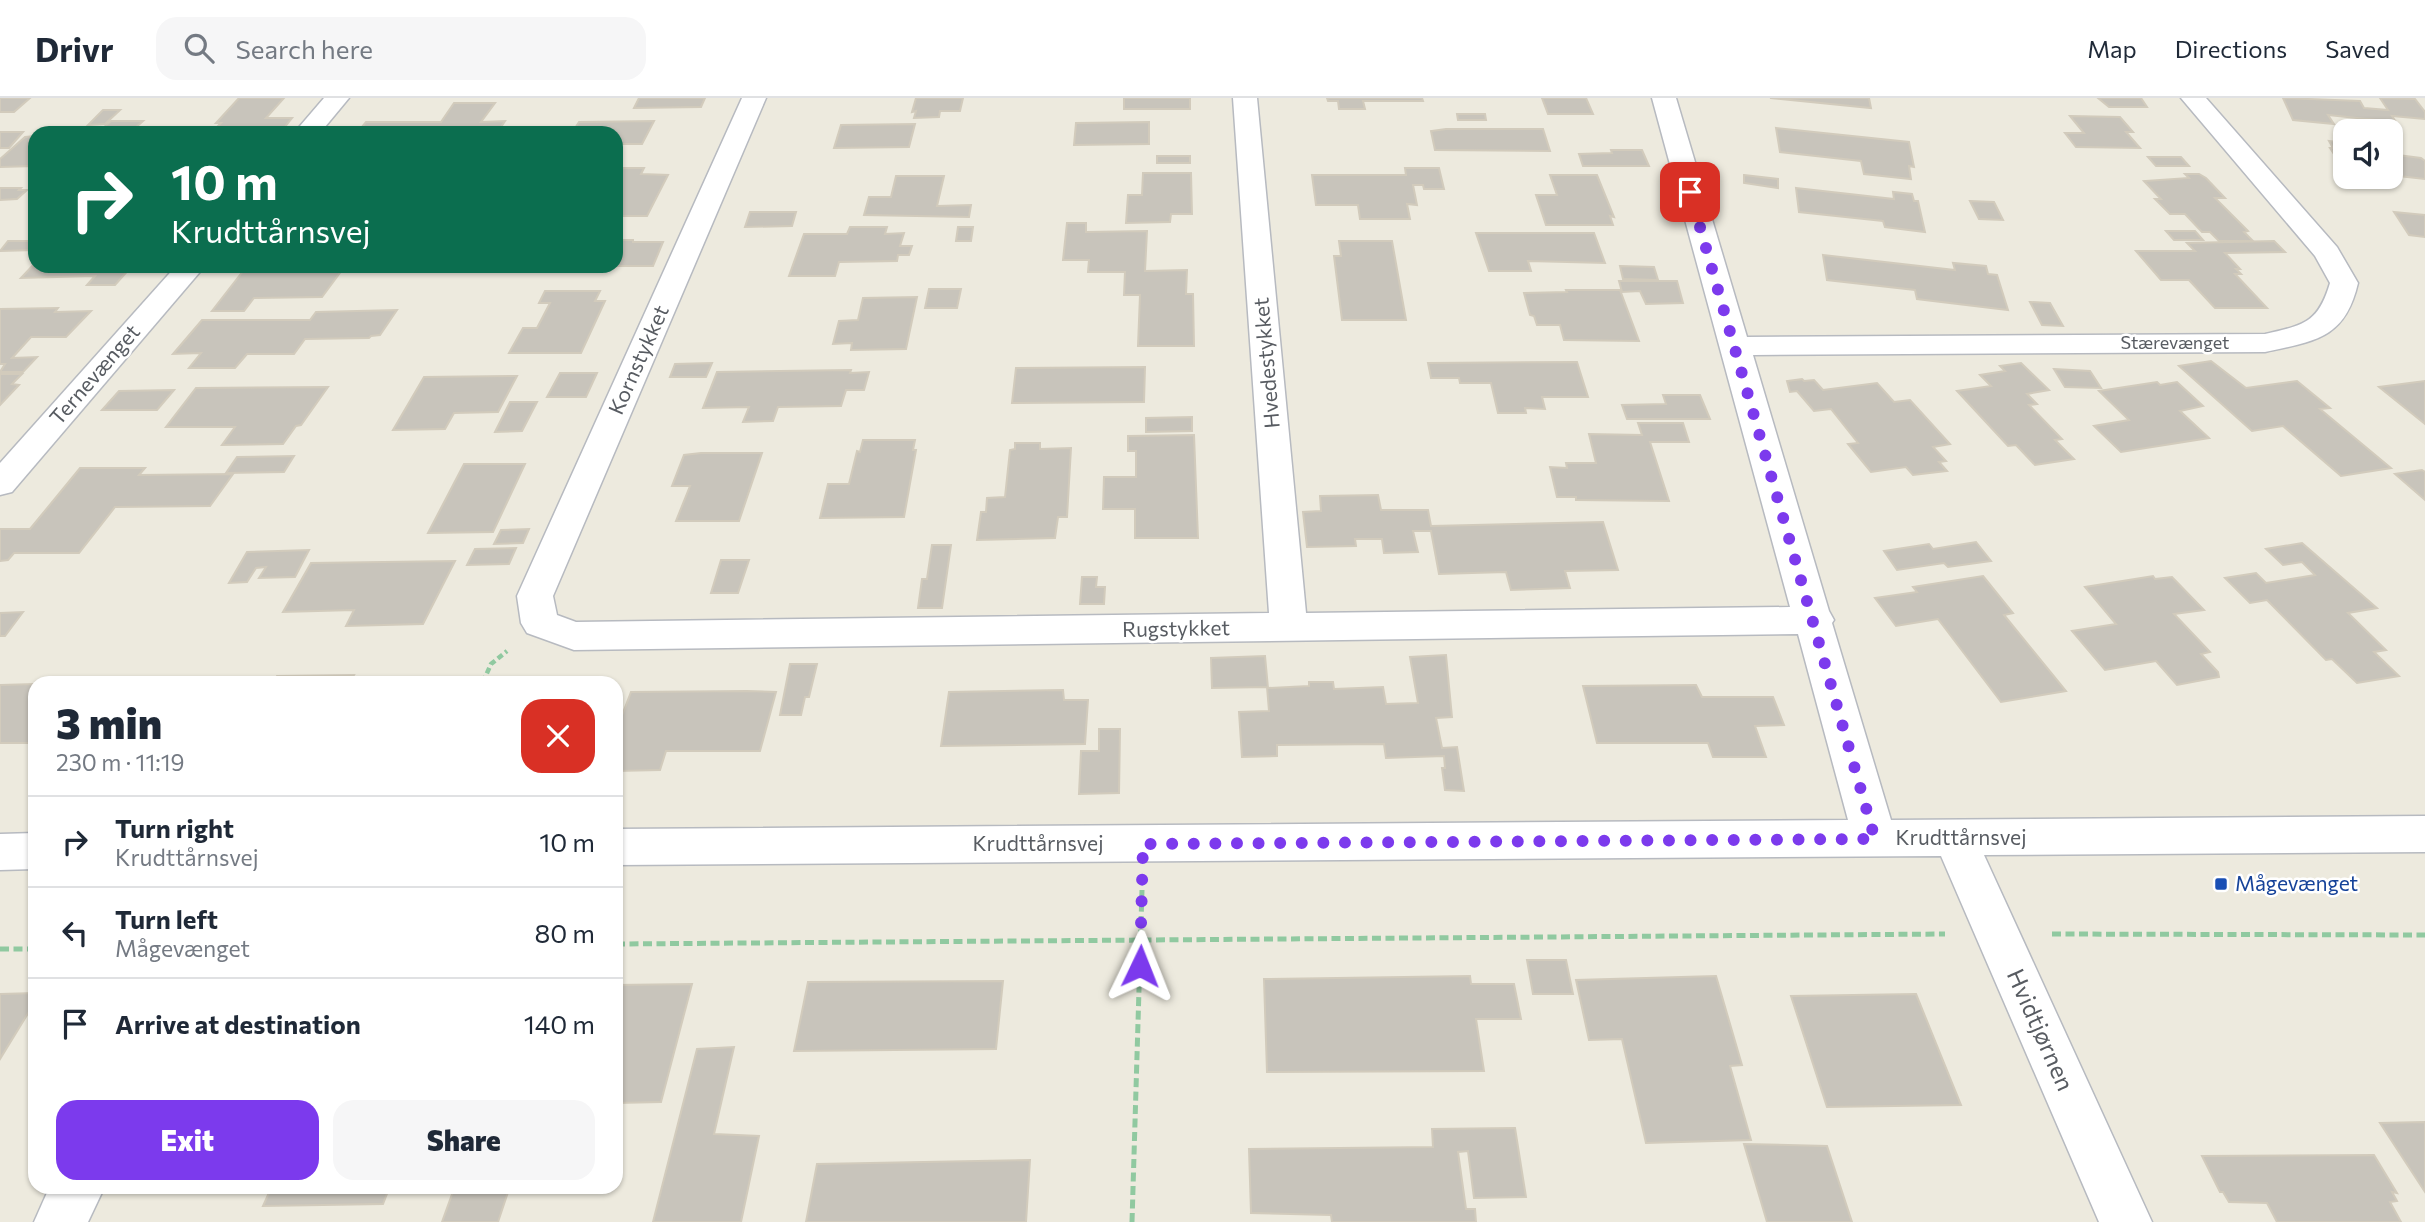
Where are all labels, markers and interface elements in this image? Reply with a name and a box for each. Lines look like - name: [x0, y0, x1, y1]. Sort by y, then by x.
- search box: [156, 17, 646, 80]
- text: Drivr: [35, 28, 114, 69]
- icon: search: [180, 29, 218, 67]
- text: Search here: [236, 33, 373, 64]
- text: Map: [2087, 34, 2137, 63]
- text: Directions: [2175, 34, 2287, 63]
- text: Saved: [2325, 34, 2390, 63]
- map controls: [2333, 119, 2403, 189]
- button: sound: [2333, 119, 2403, 189]
- text: 10 m: [171, 150, 278, 210]
- icon: right: [56, 154, 147, 245]
- pin: [1660, 162, 1720, 222]
- icon: arrive: [1671, 173, 1709, 211]
- text: Krudttårnsvej: [171, 210, 371, 250]
- street label: Hvedestykket: [1247, 297, 1284, 430]
- street label: Kornstykket: [602, 301, 673, 418]
- street label: Ternevænget: [44, 319, 144, 429]
- street label: Stærevænget: [2121, 331, 2229, 353]
- street label: Rugstykket: [1122, 614, 1230, 641]
- text: 3 min: [56, 696, 162, 748]
- button: close: [521, 699, 595, 773]
- text: 230 m · 11:19: [56, 748, 184, 776]
- text: Turn right: [115, 812, 234, 843]
- icon: right: [56, 823, 94, 861]
- street label: Krudttårnsvej: [1895, 824, 2027, 849]
- text: 10 m: [539, 826, 595, 857]
- street label: Krudttårnsvej: [972, 830, 1104, 855]
- text: Krudttårnsvej: [115, 843, 259, 871]
- place label: Mågevænget: [2235, 870, 2358, 895]
- marker: Mågevænget: [2213, 876, 2229, 892]
- text: Turn left: [115, 903, 218, 934]
- icon: left: [56, 914, 94, 952]
- text: 80 m: [535, 917, 595, 948]
- position arrow: [1103, 929, 1177, 1003]
- text: Mågevænget: [115, 934, 250, 962]
- street label: Hvidtjørnen: [2002, 964, 2081, 1095]
- icon: arrive: [56, 1005, 94, 1043]
- text: Arrive at destination: [115, 1008, 361, 1039]
- text: 140 m: [524, 1008, 595, 1039]
- button: Exit: [56, 1100, 319, 1180]
- button: Share: [333, 1100, 595, 1180]

